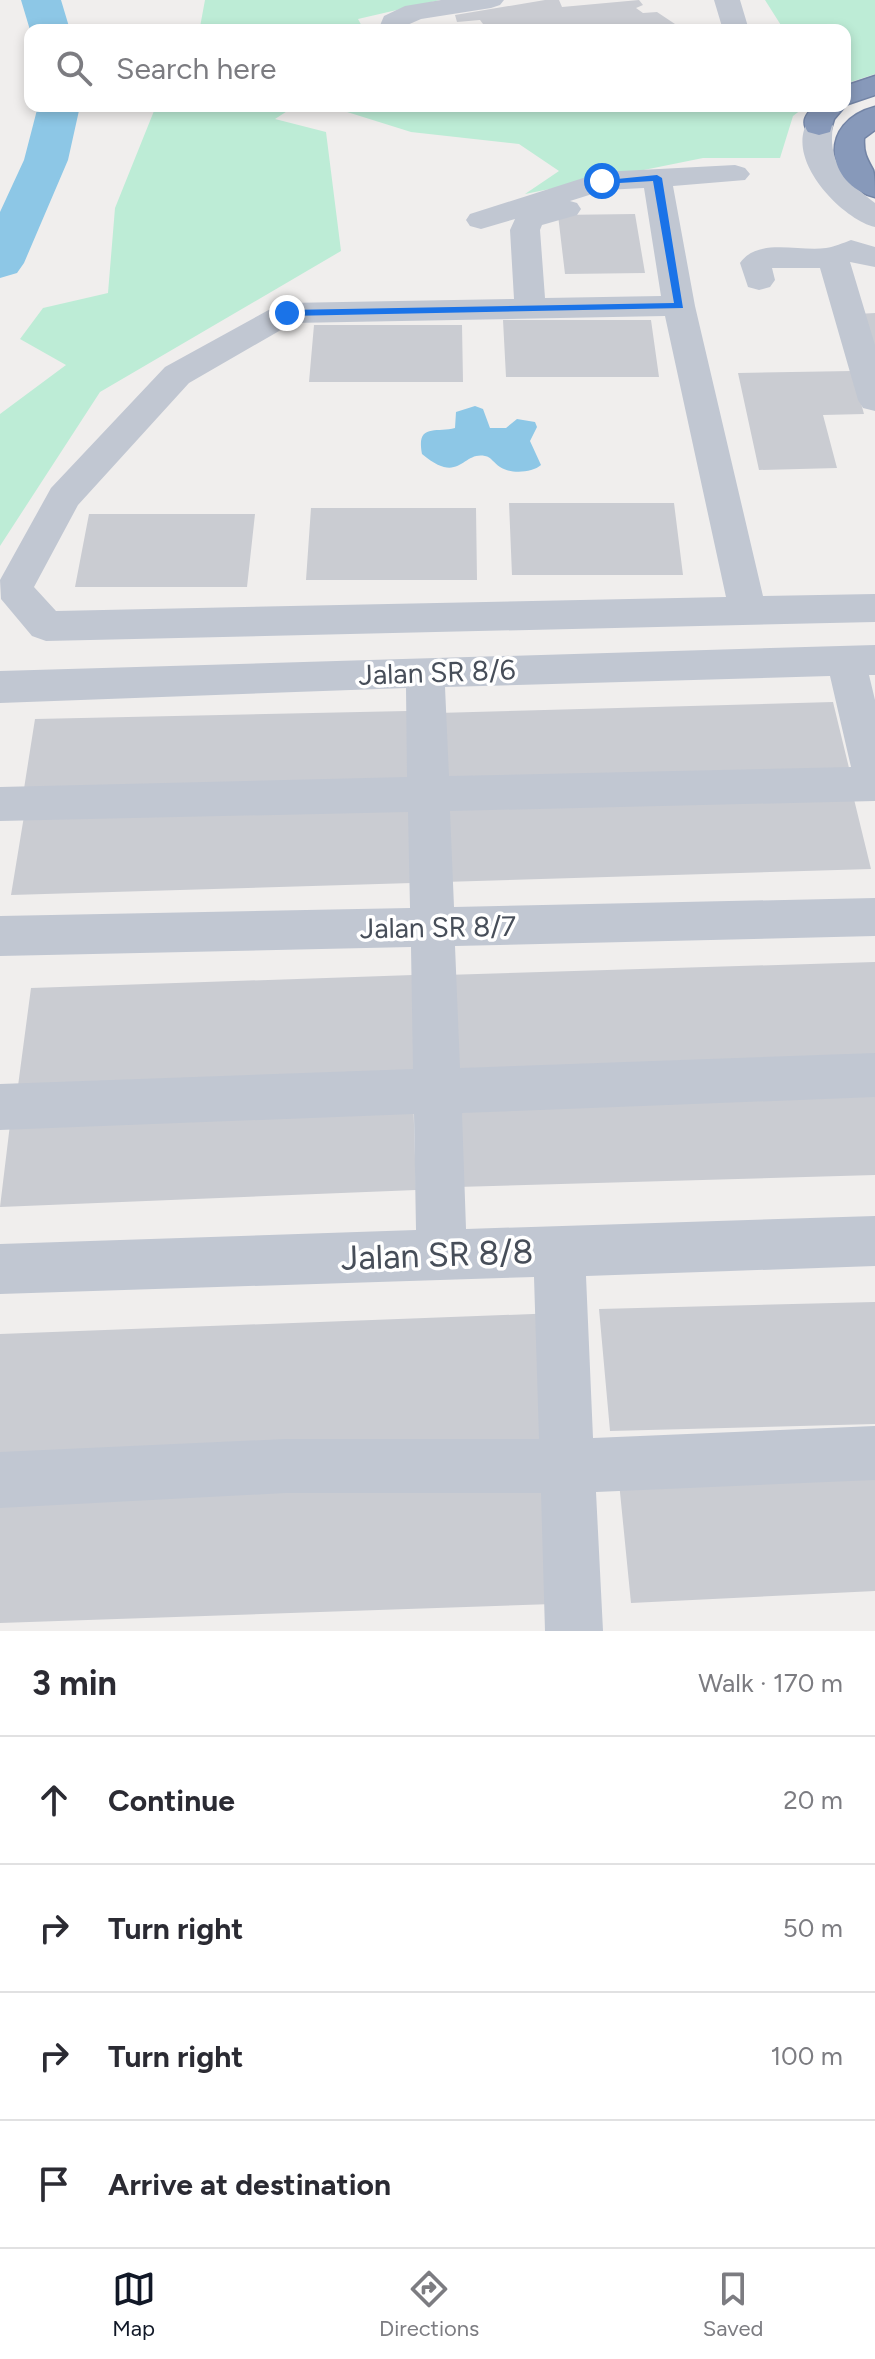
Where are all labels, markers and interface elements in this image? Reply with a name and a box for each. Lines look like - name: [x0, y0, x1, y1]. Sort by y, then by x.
- search box: [24, 24, 851, 112]
- icon: search: [52, 46, 96, 90]
- text: Search here: [116, 50, 276, 87]
- route start: [584, 163, 620, 199]
- route end: [269, 295, 305, 331]
- street label: Jalan SR 8/6: [358, 652, 516, 692]
- street label: Jalan SR 8/7: [359, 909, 517, 945]
- street label: Jalan SR 8/8: [340, 1231, 534, 1279]
- text: 3 min: [32, 1663, 117, 1704]
- text: Walk · 170 m: [698, 1667, 843, 1699]
- icon: ahead: [32, 1778, 76, 1822]
- text: Continue: [108, 1782, 235, 1819]
- text: 20 m: [783, 1784, 843, 1816]
- icon: right: [32, 1906, 76, 1950]
- text: Turn right: [108, 1910, 243, 1947]
- text: 50 m: [783, 1912, 843, 1944]
- icon: right: [32, 2034, 76, 2078]
- text: Turn right: [108, 2038, 243, 2075]
- text: 100 m: [770, 2040, 843, 2072]
- icon: arrive: [32, 2162, 76, 2206]
- text: Arrive at destination: [108, 2166, 391, 2203]
- tab: Map: [112, 2267, 156, 2342]
- tab: Directions: [379, 2267, 479, 2342]
- tab: Saved: [703, 2267, 763, 2342]

